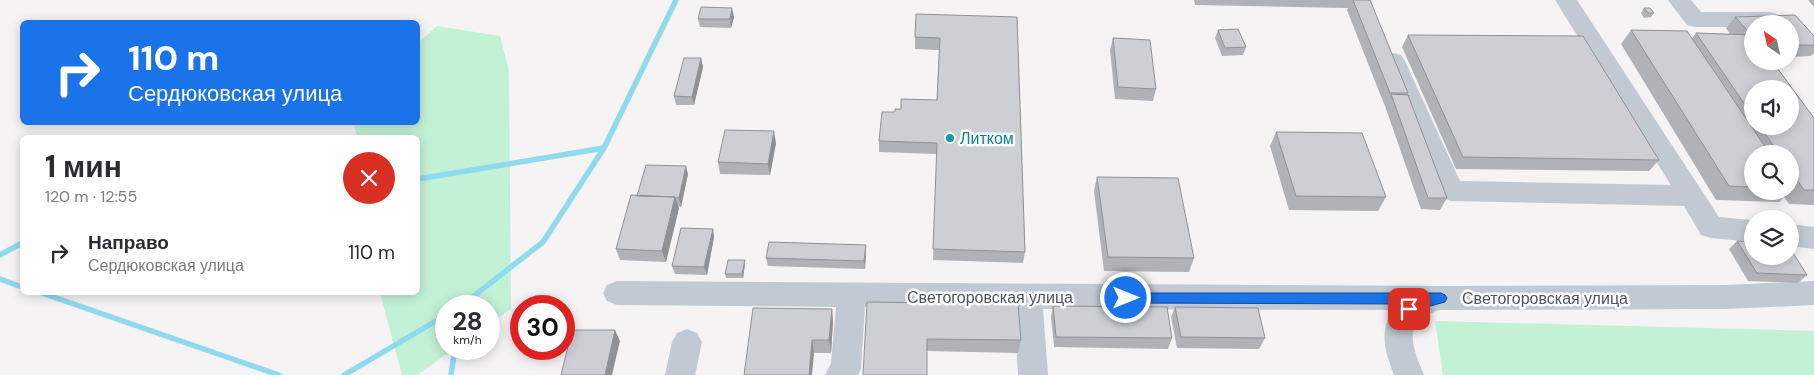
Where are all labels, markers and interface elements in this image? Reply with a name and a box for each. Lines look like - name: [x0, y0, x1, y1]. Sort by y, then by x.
- north arrow: [1744, 15, 1799, 70]
- map controls: [1744, 15, 1799, 265]
- text: 110 m: [128, 35, 219, 81]
- icon: right: [45, 40, 110, 105]
- text: Сердюковская улица: [128, 79, 342, 108]
- button: sound: [1744, 80, 1799, 135]
- place label: Литком: [960, 128, 1014, 149]
- marker: Литком: [944, 132, 956, 144]
- button: search: [1744, 145, 1799, 200]
- text: 1 мин: [45, 147, 122, 186]
- button: close: [343, 152, 395, 204]
- text: 120 m · 12:55: [45, 186, 137, 207]
- button: layers: [1744, 210, 1799, 265]
- text: Направо: [88, 230, 169, 255]
- icon: right: [45, 239, 73, 267]
- text: 110 m: [348, 240, 395, 265]
- text: Сердюковская улица: [88, 255, 244, 276]
- position arrow: [1099, 271, 1151, 323]
- street label: Светогоровская улица: [907, 287, 1073, 308]
- pin: [1388, 288, 1430, 330]
- street label: Светогоровская улица: [1462, 288, 1628, 309]
- speed limit sign: 30: [510, 295, 575, 360]
- icon: arrive: [1395, 295, 1423, 323]
- text: 28: [452, 305, 483, 338]
- text: km/h: [453, 332, 482, 348]

